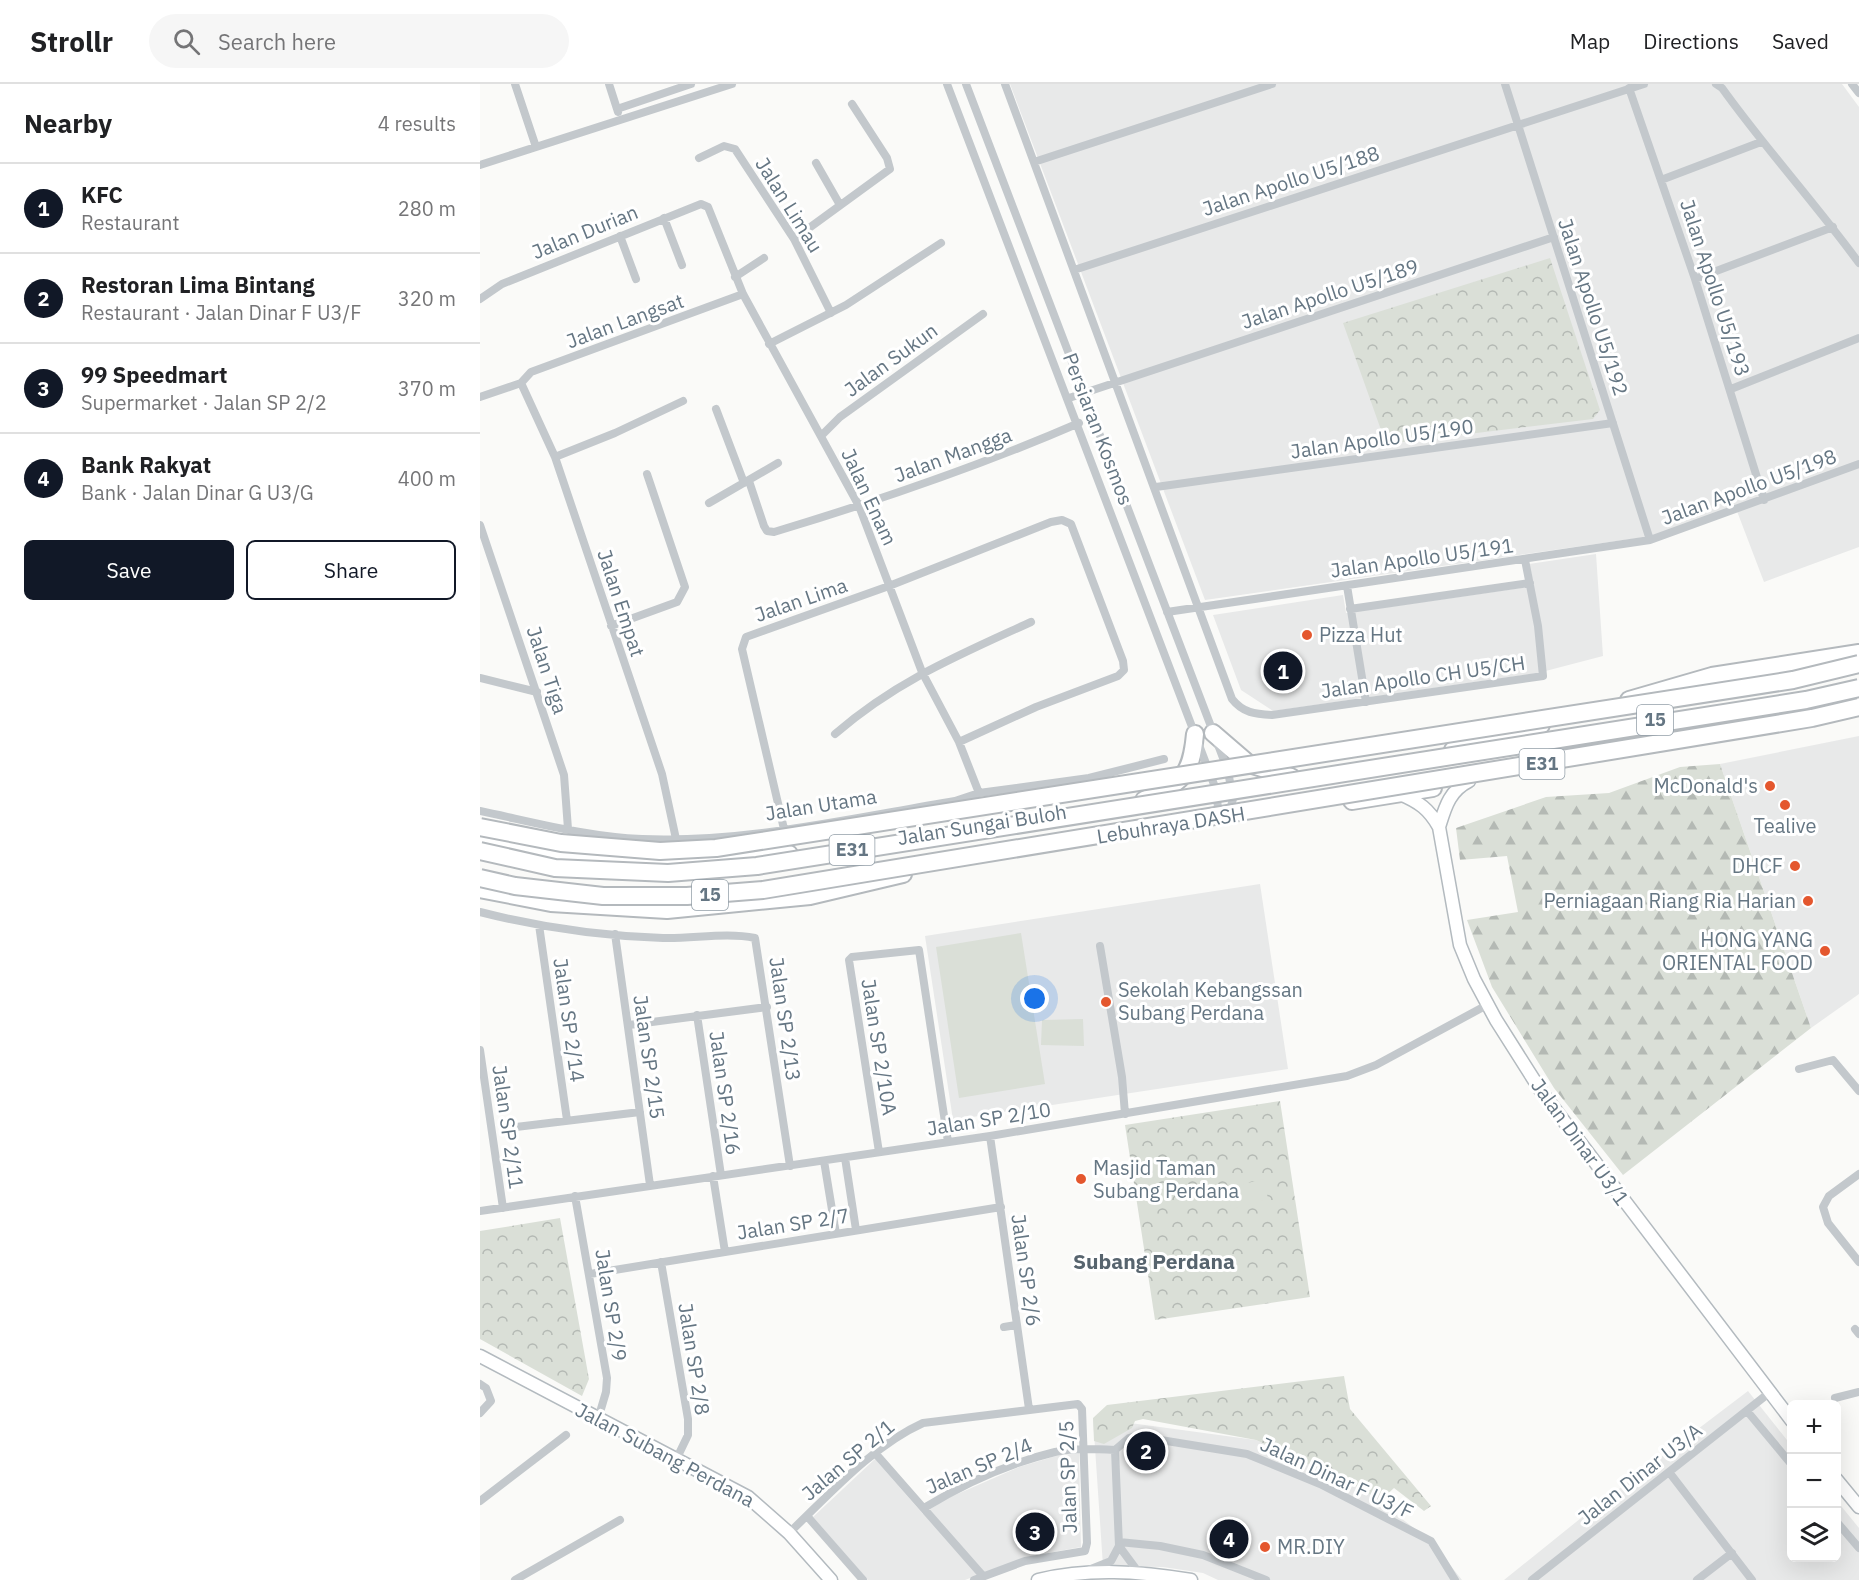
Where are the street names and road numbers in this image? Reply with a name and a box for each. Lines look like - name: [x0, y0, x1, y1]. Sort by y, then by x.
- street label: Jalan Apollo U5/188: [1199, 139, 1383, 222]
- street label: Jalan Limau: [749, 152, 829, 258]
- street label: Jalan Apollo U5/193: [1674, 196, 1757, 380]
- street label: Jalan Durian: [528, 198, 642, 265]
- street label: Jalan Apollo U5/192: [1552, 215, 1635, 399]
- street label: Jalan Apollo U5/189: [1238, 252, 1422, 335]
- street label: Jalan Langsat: [562, 287, 687, 354]
- street label: Jalan Sukun: [839, 317, 943, 403]
- street label: Persiaran Kosmos: [1057, 349, 1140, 509]
- street label: Jalan Apollo U5/190: [1289, 412, 1475, 465]
- street label: Jalan Mangga: [890, 421, 1016, 488]
- street label: Jalan Apollo U5/198: [1657, 442, 1840, 531]
- street label: Jalan Enam: [835, 444, 904, 550]
- street label: Jalan Apollo U5/191: [1329, 531, 1515, 584]
- street label: Jalan Empat: [591, 546, 652, 660]
- street label: Jalan Lima: [751, 571, 851, 628]
- street label: Jalan Tiga: [521, 623, 574, 717]
- street label: Jalan Apollo CH U5/CH: [1319, 649, 1527, 704]
- road number: 15: [1637, 705, 1673, 735]
- road number: E31: [1520, 749, 1564, 779]
- street label: Jalan Utama: [763, 782, 879, 827]
- street label: Jalan Sungai Buloh: [895, 798, 1068, 851]
- street label: Lebuhraya DASH: [1095, 799, 1247, 850]
- road number: E31: [830, 835, 874, 865]
- road number: 15: [692, 880, 728, 910]
- street label: Jalan SP 2/13: [763, 955, 808, 1083]
- street label: Jalan SP 2/14: [547, 956, 592, 1084]
- street label: Jalan SP 2/10A: [855, 977, 904, 1117]
- street label: Jalan SP 2/15: [627, 993, 672, 1121]
- street label: Jalan SP 2/16: [703, 1029, 748, 1157]
- street label: Jalan SP 2/11: [486, 1063, 531, 1191]
- street label: Jalan Dinar U3/1: [1525, 1073, 1636, 1211]
- street label: Jalan SP 2/10: [925, 1095, 1053, 1142]
- street label: Jalan SP 2/7: [735, 1201, 851, 1246]
- street label: Jalan SP 2/6: [1005, 1212, 1048, 1328]
- street label: Jalan SP 2/9: [589, 1247, 634, 1363]
- street label: Jalan SP 2/8: [672, 1301, 717, 1417]
- street label: Jalan Subang Perdana: [571, 1396, 760, 1513]
- street label: Jalan SP 2/1: [796, 1413, 900, 1506]
- street label: Jalan Dinar U3/A: [1572, 1416, 1708, 1531]
- street label: Jalan SP 2/5: [1052, 1420, 1083, 1534]
- street label: Jalan Dinar F U3/F: [1256, 1430, 1418, 1525]
- street label: Jalan SP 2/4: [921, 1431, 1036, 1500]

